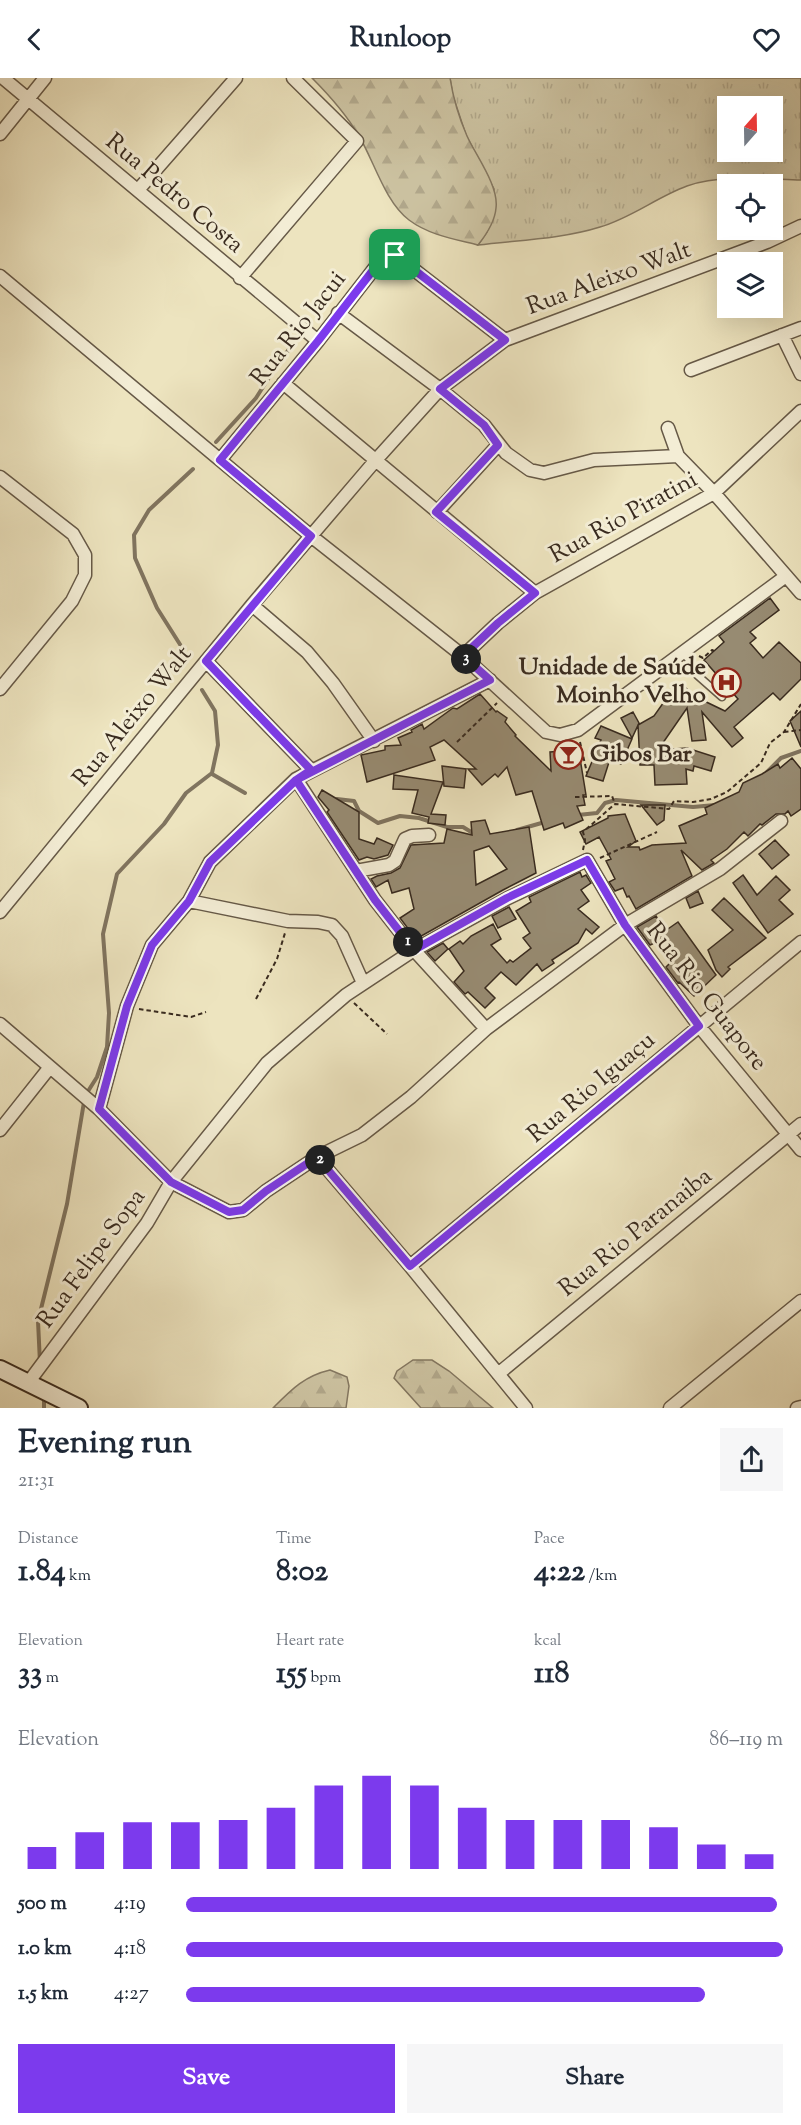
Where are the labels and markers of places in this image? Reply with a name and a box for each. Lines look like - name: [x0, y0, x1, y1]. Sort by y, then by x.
- pin: [369, 229, 420, 280]
- pin: 3: [451, 644, 481, 674]
- place label: Unidade de Saúde Moinho Velho: [519, 651, 706, 713]
- hospital icon: Unidade de Saúde Moinho Velho: [711, 666, 743, 698]
- place label: Gibos Bar: [590, 738, 693, 772]
- bar icon: Gibos Bar: [553, 739, 585, 771]
- pin: 1: [393, 927, 423, 957]
- pin: 2: [305, 1145, 335, 1175]

